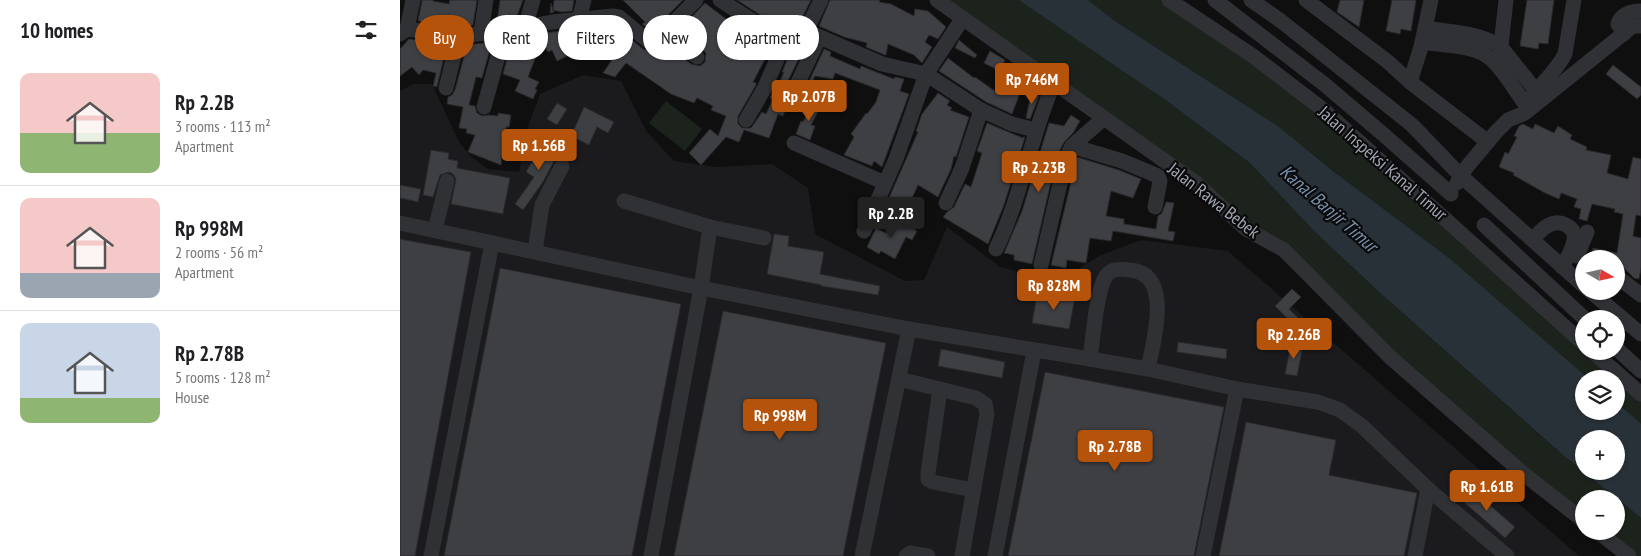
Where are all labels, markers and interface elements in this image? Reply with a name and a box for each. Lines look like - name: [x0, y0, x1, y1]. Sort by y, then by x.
- chip: Buy: [415, 15, 474, 60]
- chip: Rent: [484, 15, 548, 60]
- chip: Filters: [558, 15, 633, 60]
- chip: New: [643, 15, 707, 60]
- chip: Apartment: [717, 15, 819, 60]
- icon: filters: [352, 16, 380, 44]
- text: 10 homes: [20, 17, 93, 44]
- pin: Rp 746M: [986, 62, 1078, 105]
- text: Rp 746M: [1006, 69, 1058, 89]
- pin: Rp 2.07B: [757, 80, 861, 122]
- text: Rp 2.07B: [783, 86, 835, 106]
- text: Rp 2.2B: [175, 89, 234, 116]
- icon: home: [60, 93, 120, 153]
- street label: Jalan Inspeksi Kanal Timur: [1313, 100, 1452, 225]
- text: 3 rooms · 113 m²: [175, 116, 271, 136]
- pin: Rp 1.56B: [487, 128, 591, 171]
- text: Rp 1.56B: [513, 135, 565, 155]
- text: Apartment: [175, 136, 234, 156]
- pin: Rp 2.23B: [987, 150, 1091, 193]
- street label: Jalan Rawa Bebek: [1163, 156, 1265, 243]
- text: Rp 2.23B: [1013, 157, 1065, 177]
- water label: Kanal Banjir Timur: [1275, 159, 1385, 259]
- pin: Rp 2.2B: [845, 196, 937, 239]
- text: Rp 2.2B: [868, 203, 914, 223]
- text: Rp 998M: [175, 215, 243, 242]
- icon: home: [60, 218, 120, 278]
- text: 2 rooms · 56 m²: [175, 242, 263, 262]
- north arrow: [1575, 250, 1625, 300]
- map controls: [1575, 250, 1625, 540]
- text: Apartment: [175, 262, 234, 282]
- pin: Rp 828M: [1008, 268, 1100, 311]
- text: Rp 828M: [1028, 275, 1080, 295]
- button: locate: [1575, 310, 1625, 360]
- pin: Rp 2.26B: [1242, 318, 1346, 360]
- text: Rp 2.26B: [1268, 324, 1320, 344]
- text: Rp 2.78B: [175, 340, 244, 367]
- icon: home: [60, 343, 120, 403]
- text: 5 rooms · 128 m²: [175, 367, 271, 387]
- button: layers: [1575, 370, 1625, 420]
- text: House: [175, 387, 209, 407]
- pin: Rp 998M: [734, 398, 826, 441]
- text: Rp 998M: [754, 405, 806, 425]
- pin: Rp 2.78B: [1063, 430, 1167, 472]
- button: +: [1575, 430, 1625, 480]
- text: Rp 2.78B: [1089, 436, 1141, 456]
- pin: Rp 1.61B: [1435, 470, 1539, 512]
- text: Rp 1.61B: [1461, 476, 1513, 496]
- button: −: [1575, 490, 1625, 540]

